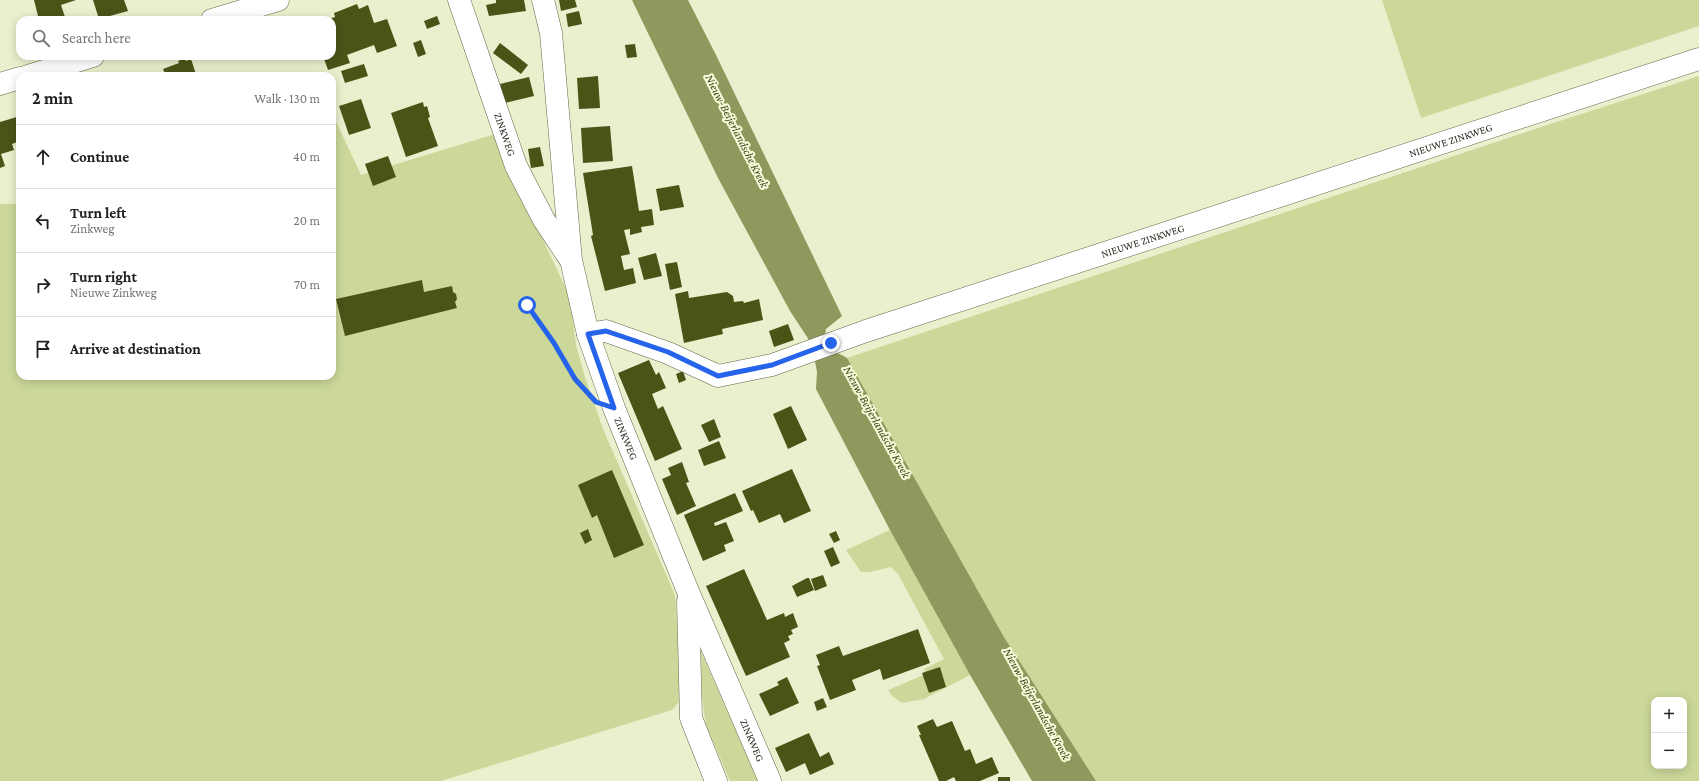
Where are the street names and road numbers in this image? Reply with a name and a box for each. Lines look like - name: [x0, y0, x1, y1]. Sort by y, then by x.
- street label: ZINKWEG: [492, 111, 518, 158]
- street label: NIEUWE ZINKWEG: [1407, 121, 1494, 159]
- street label: NIEUWE ZINKWEG: [1099, 222, 1186, 260]
- street label: ZINKWEG: [612, 415, 640, 462]
- street label: ZINKWEG: [738, 717, 767, 763]

